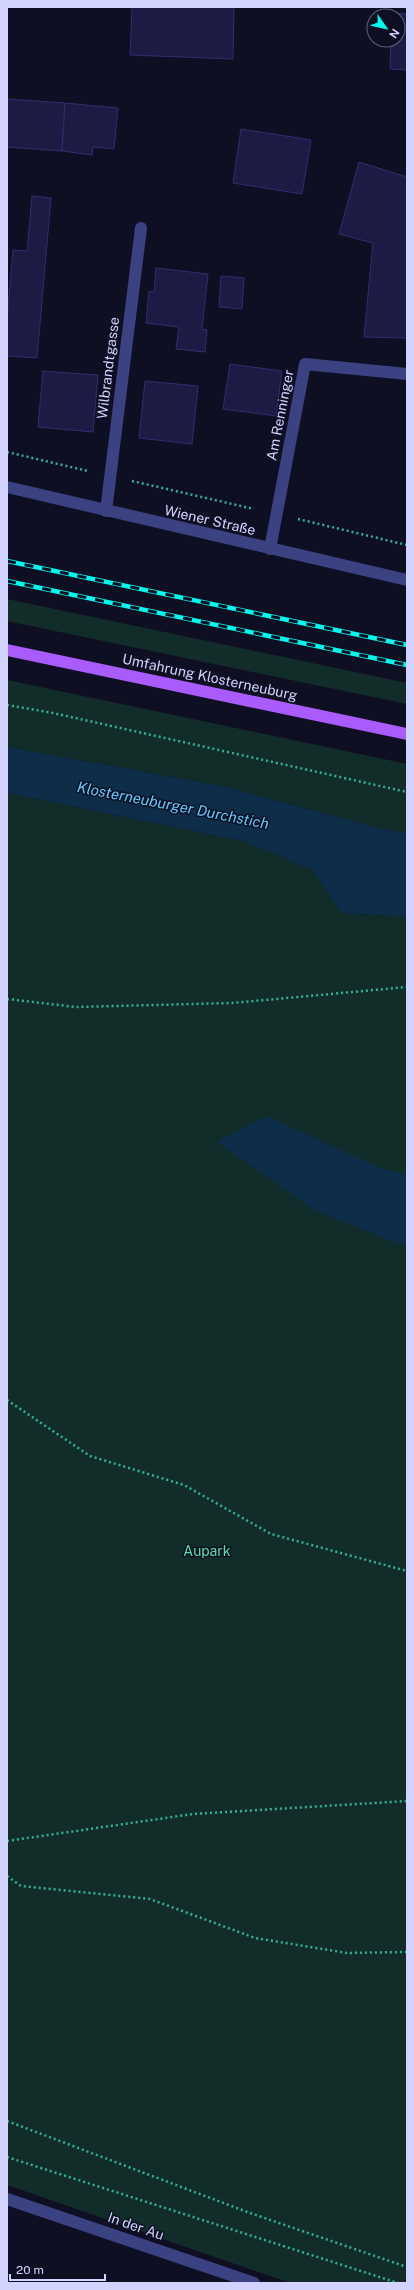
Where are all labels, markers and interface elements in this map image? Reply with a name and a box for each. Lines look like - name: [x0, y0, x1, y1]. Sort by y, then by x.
- north arrow: [366, 8, 406, 48]
- text: N: [387, 27, 402, 41]
- street label: Wilbrandtgasse: [94, 316, 122, 420]
- street label: Am Renninger: [263, 368, 297, 462]
- street label: Wiener Straße: [163, 502, 257, 538]
- street label: Umfahrung Klosterneuburg: [121, 651, 299, 703]
- water label: Klosterneuburger Durchstich: [76, 778, 270, 832]
- park label: Aupark: [183, 1543, 231, 1559]
- street label: In der Au: [106, 2209, 166, 2243]
- scale bar: [10, 2256, 105, 2282]
- text: 20 m: [16, 2263, 44, 2277]

